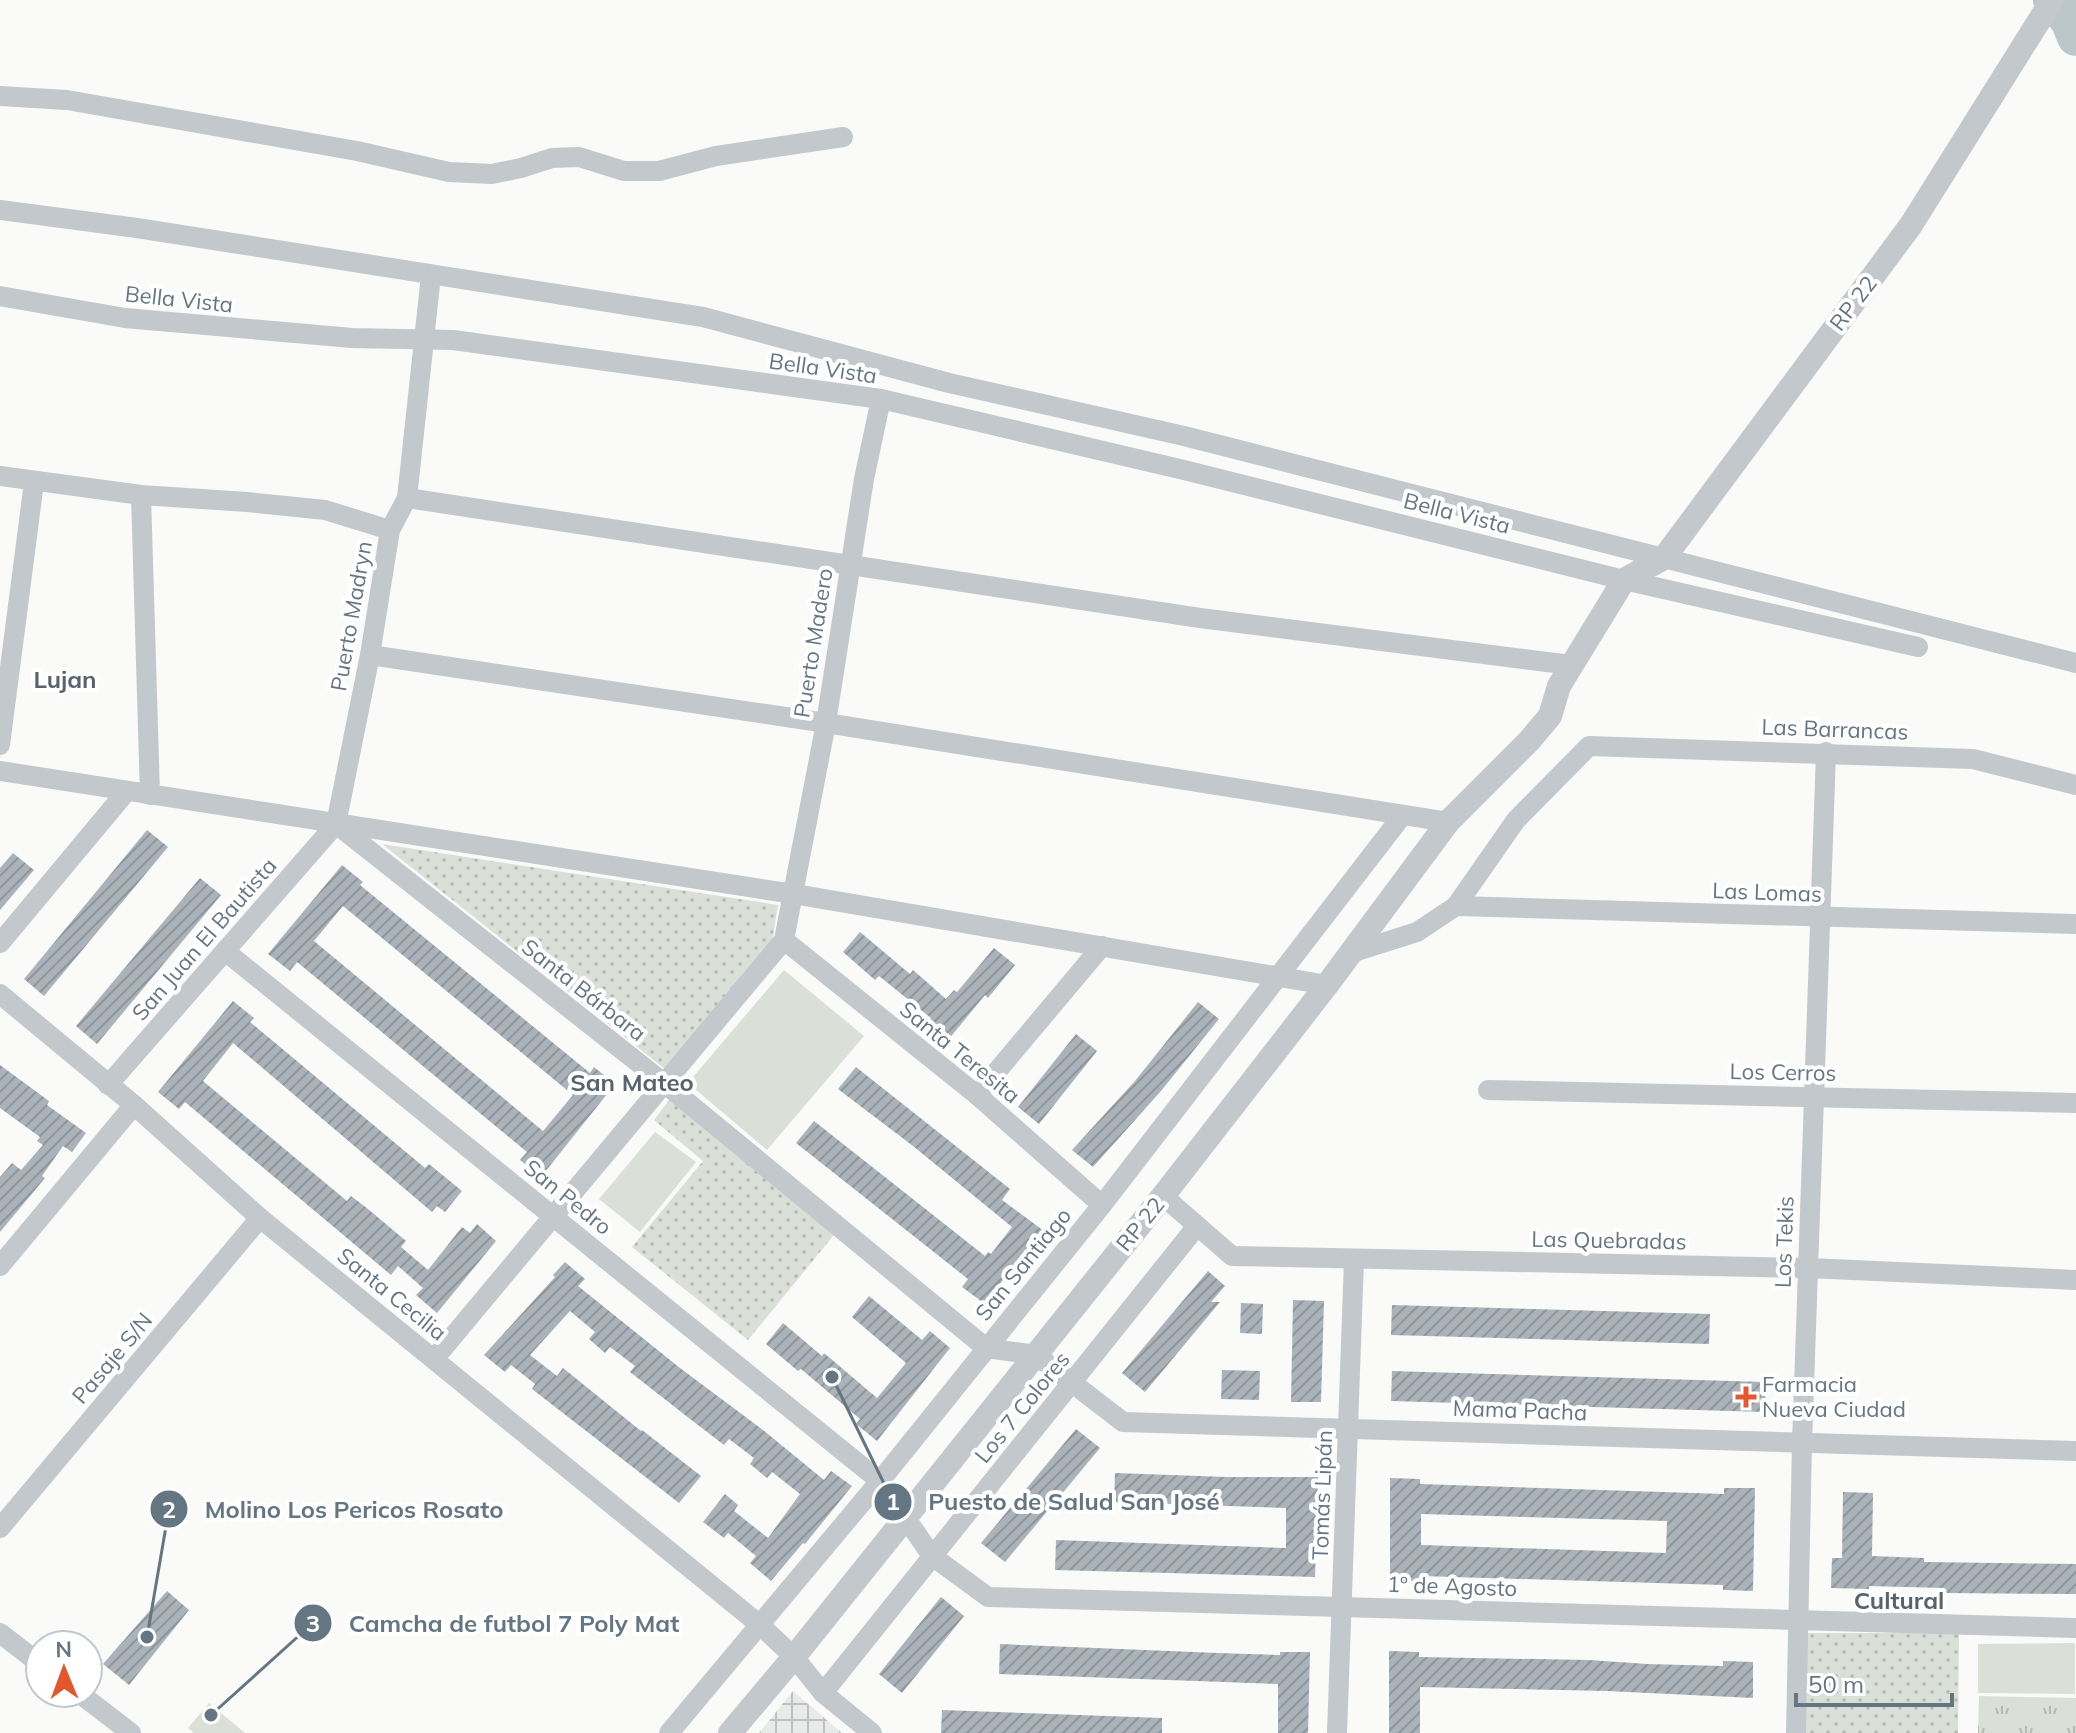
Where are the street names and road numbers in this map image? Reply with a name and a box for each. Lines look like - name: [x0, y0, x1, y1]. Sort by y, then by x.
- street label: RP 22: [1823, 270, 1883, 336]
- street label: Bella Vista: [124, 279, 234, 319]
- street label: Bella Vista: [767, 347, 879, 389]
- street label: Bella Vista: [1401, 486, 1513, 540]
- street label: Puerto Madryn: [324, 539, 378, 693]
- street label: Puerto Madero: [787, 566, 839, 720]
- street label: Las Barrancas: [1761, 712, 1909, 746]
- street label: San Juan El Bautista: [126, 852, 282, 1026]
- street label: Las Lomas: [1712, 876, 1822, 908]
- street label: Santa Bárbara: [516, 933, 652, 1047]
- street label: Santa Teresita: [894, 995, 1026, 1109]
- street label: Los Cerros: [1729, 1057, 1837, 1087]
- street label: San Pedro: [518, 1153, 618, 1241]
- street label: RP 22: [1110, 1191, 1170, 1257]
- street label: Los Tekis: [1768, 1195, 1800, 1289]
- street label: San Santiago: [969, 1202, 1077, 1326]
- street label: Las Quebradas: [1531, 1225, 1687, 1255]
- street label: Santa Cecilia: [332, 1241, 452, 1347]
- street label: Pasaje S/N: [66, 1307, 158, 1409]
- street label: Los 7 Colores: [969, 1346, 1075, 1468]
- street label: Mama Pacha: [1452, 1394, 1588, 1426]
- street label: Tomás Lipán: [1306, 1430, 1338, 1560]
- street label: 1º de Agosto: [1386, 1570, 1518, 1602]

